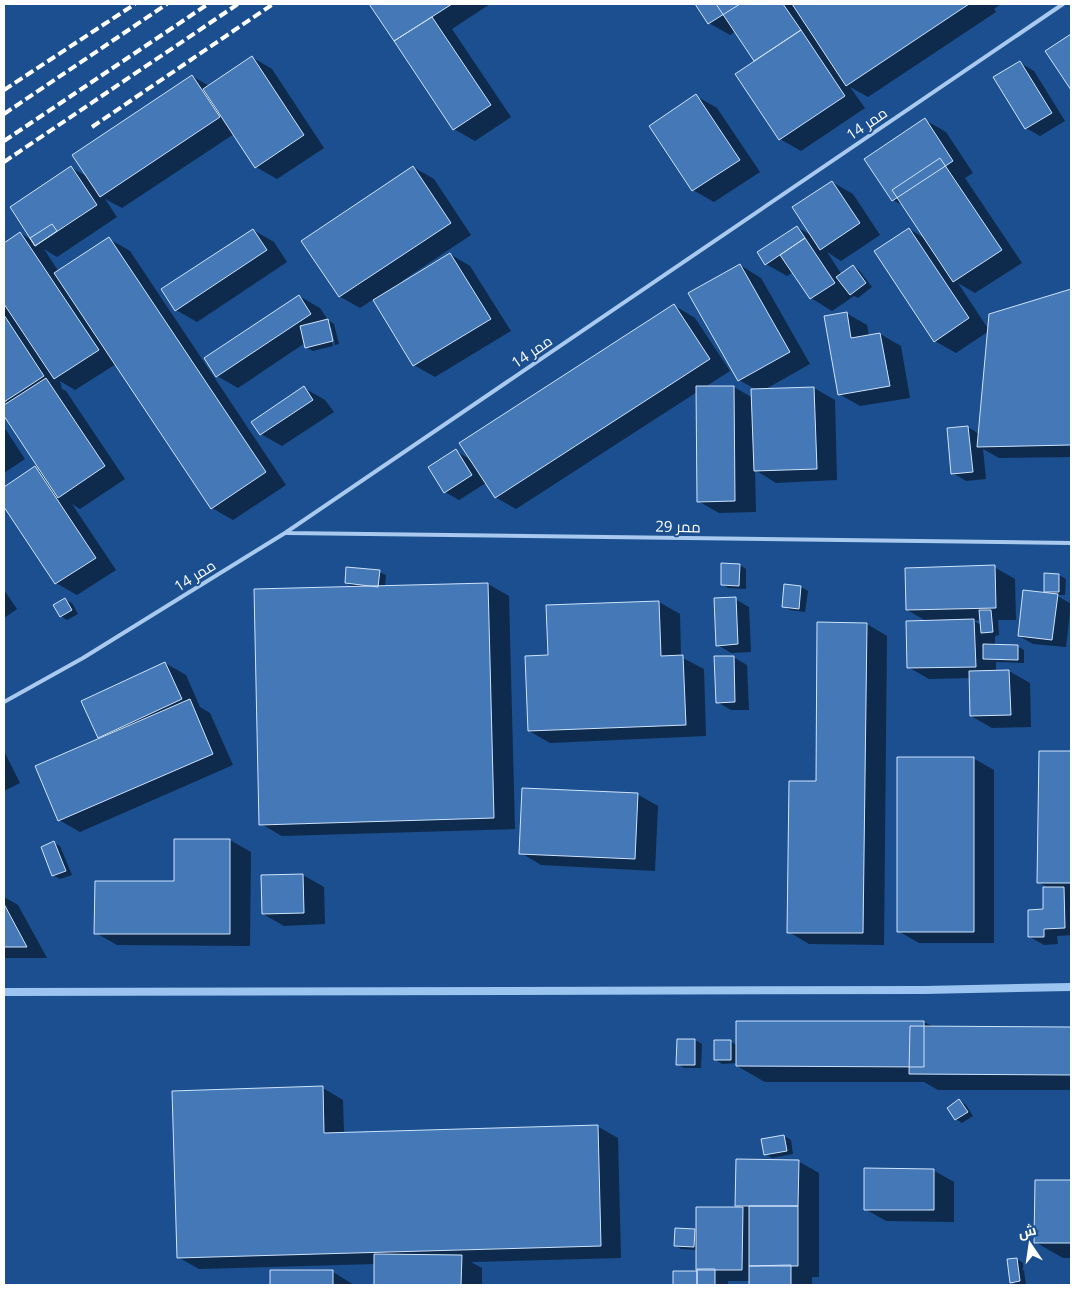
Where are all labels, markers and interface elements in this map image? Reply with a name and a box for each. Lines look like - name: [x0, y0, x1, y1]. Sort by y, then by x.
- street label: ممر 14: [842, 102, 891, 144]
- street label: ممر 14: [507, 330, 556, 372]
- street label: ممر 29: [655, 516, 701, 536]
- street label: ممر 14: [170, 555, 219, 596]
- north arrow: [1005, 1219, 1055, 1269]
- text: ش: [1016, 1220, 1038, 1242]

